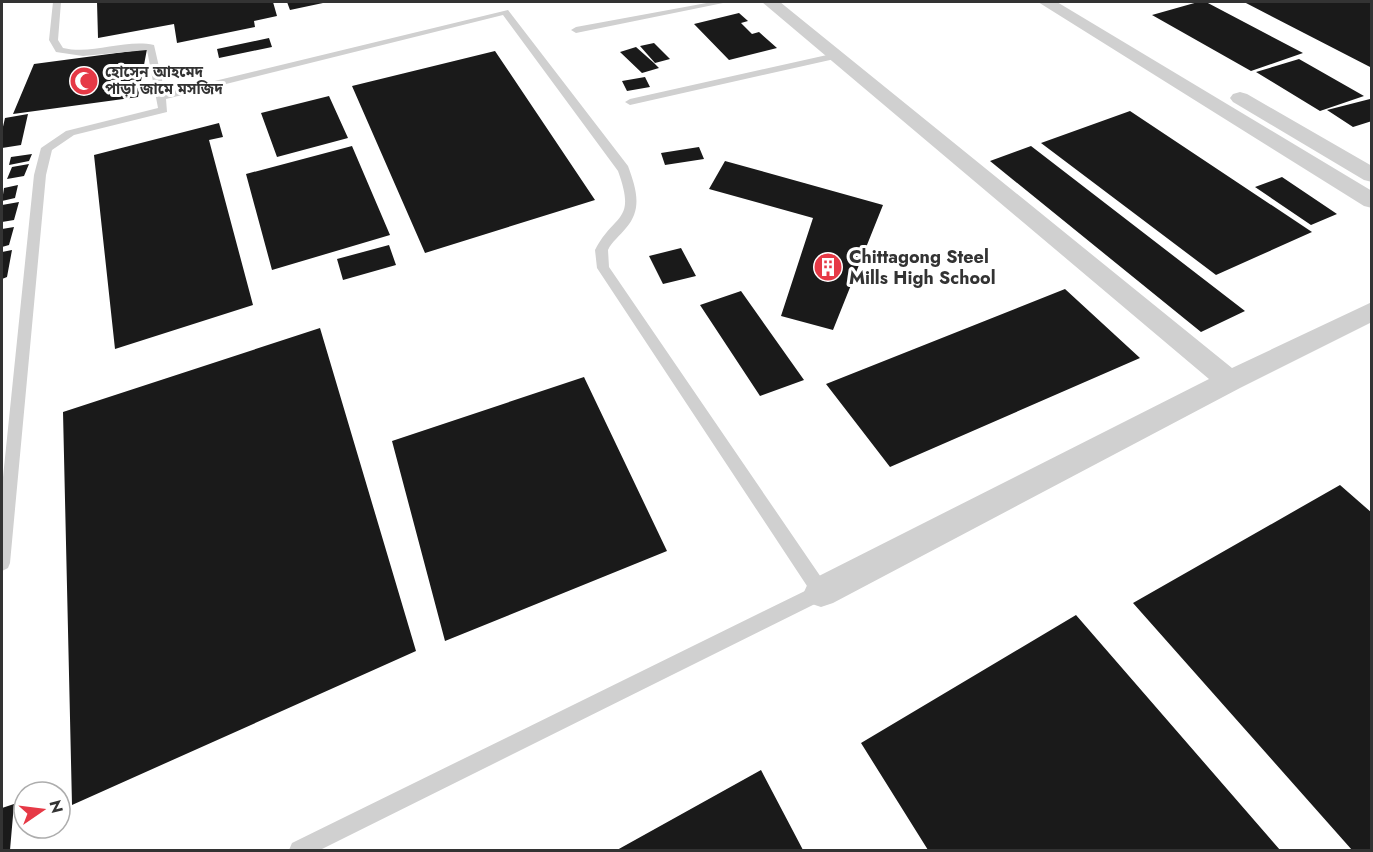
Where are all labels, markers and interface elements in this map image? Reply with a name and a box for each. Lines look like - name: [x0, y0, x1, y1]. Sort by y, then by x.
- place label: হোসেন আহমেদ পাড়া জামে মসজিদ: [105, 61, 223, 100]
- mosque icon: হোসেন আহমেদ পাড়া জামে মসজিদ: [68, 65, 100, 97]
- place label: Chittagong Steel Mills High School: [849, 244, 996, 291]
- building icon: Chittagong Steel Mills High School: [812, 251, 844, 283]
- north arrow: [12, 780, 72, 840]
- text: N: [43, 798, 69, 815]

